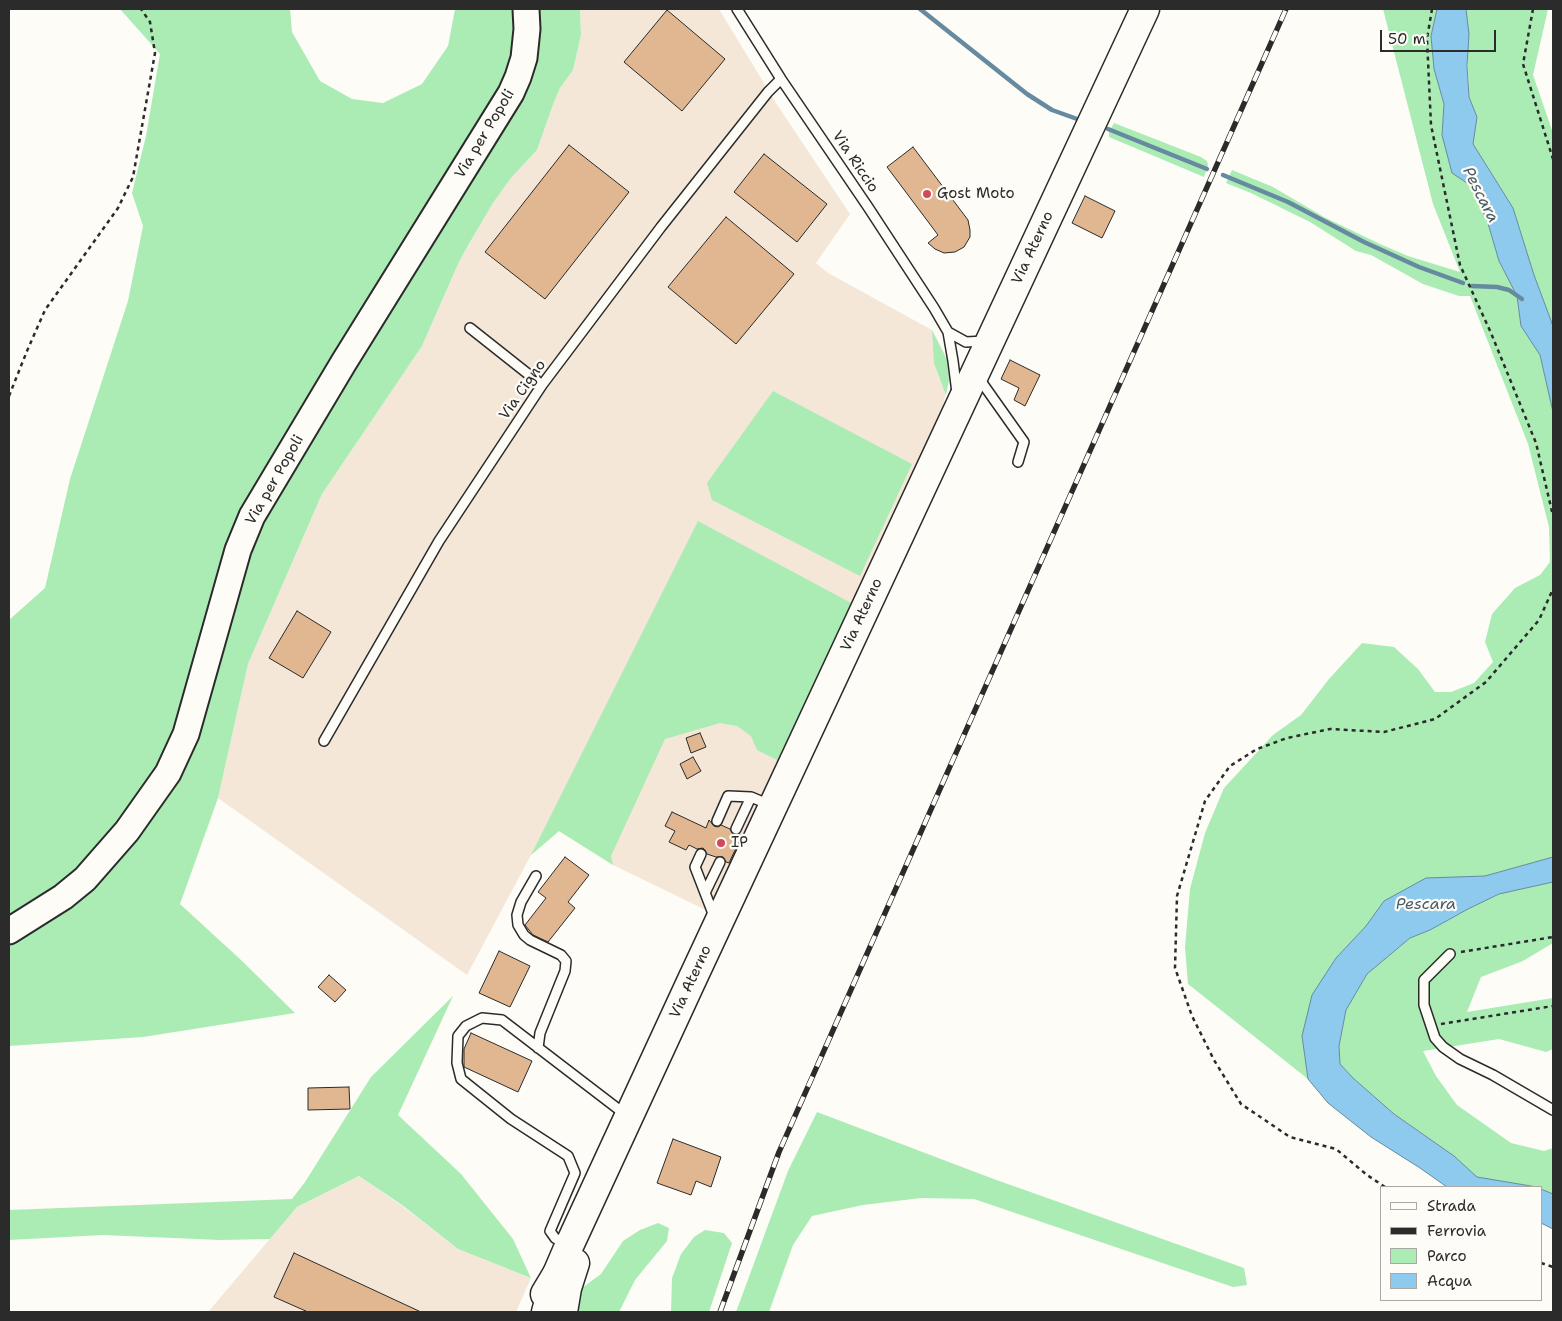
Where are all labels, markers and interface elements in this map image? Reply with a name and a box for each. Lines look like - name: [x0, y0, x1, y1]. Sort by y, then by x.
- scale bar: [1382, 20, 1498, 52]
- text: 50 m: [1388, 29, 1426, 49]
- street label: Via per Popoli: [451, 86, 519, 182]
- street label: Via Riccio: [828, 128, 882, 196]
- water label: Pescara: [1458, 164, 1502, 226]
- place label: Gost Moto: [937, 185, 1015, 203]
- marker: Gost Moto: [921, 188, 933, 200]
- street label: Via Aterno: [1008, 209, 1058, 287]
- street label: Via Cigno: [496, 357, 550, 423]
- street label: Via per Popoli: [242, 432, 308, 528]
- street label: Via Aterno: [837, 576, 887, 654]
- place label: IP: [731, 834, 748, 852]
- marker: IP: [715, 837, 727, 849]
- water label: Pescara: [1396, 895, 1456, 915]
- street label: Via Aterno: [666, 943, 716, 1021]
- legend: [1380, 1186, 1542, 1301]
- text: Strada: [1427, 1196, 1476, 1216]
- text: Ferrovia: [1427, 1221, 1486, 1241]
- text: Parco: [1427, 1246, 1467, 1266]
- text: Acqua: [1427, 1271, 1472, 1291]

